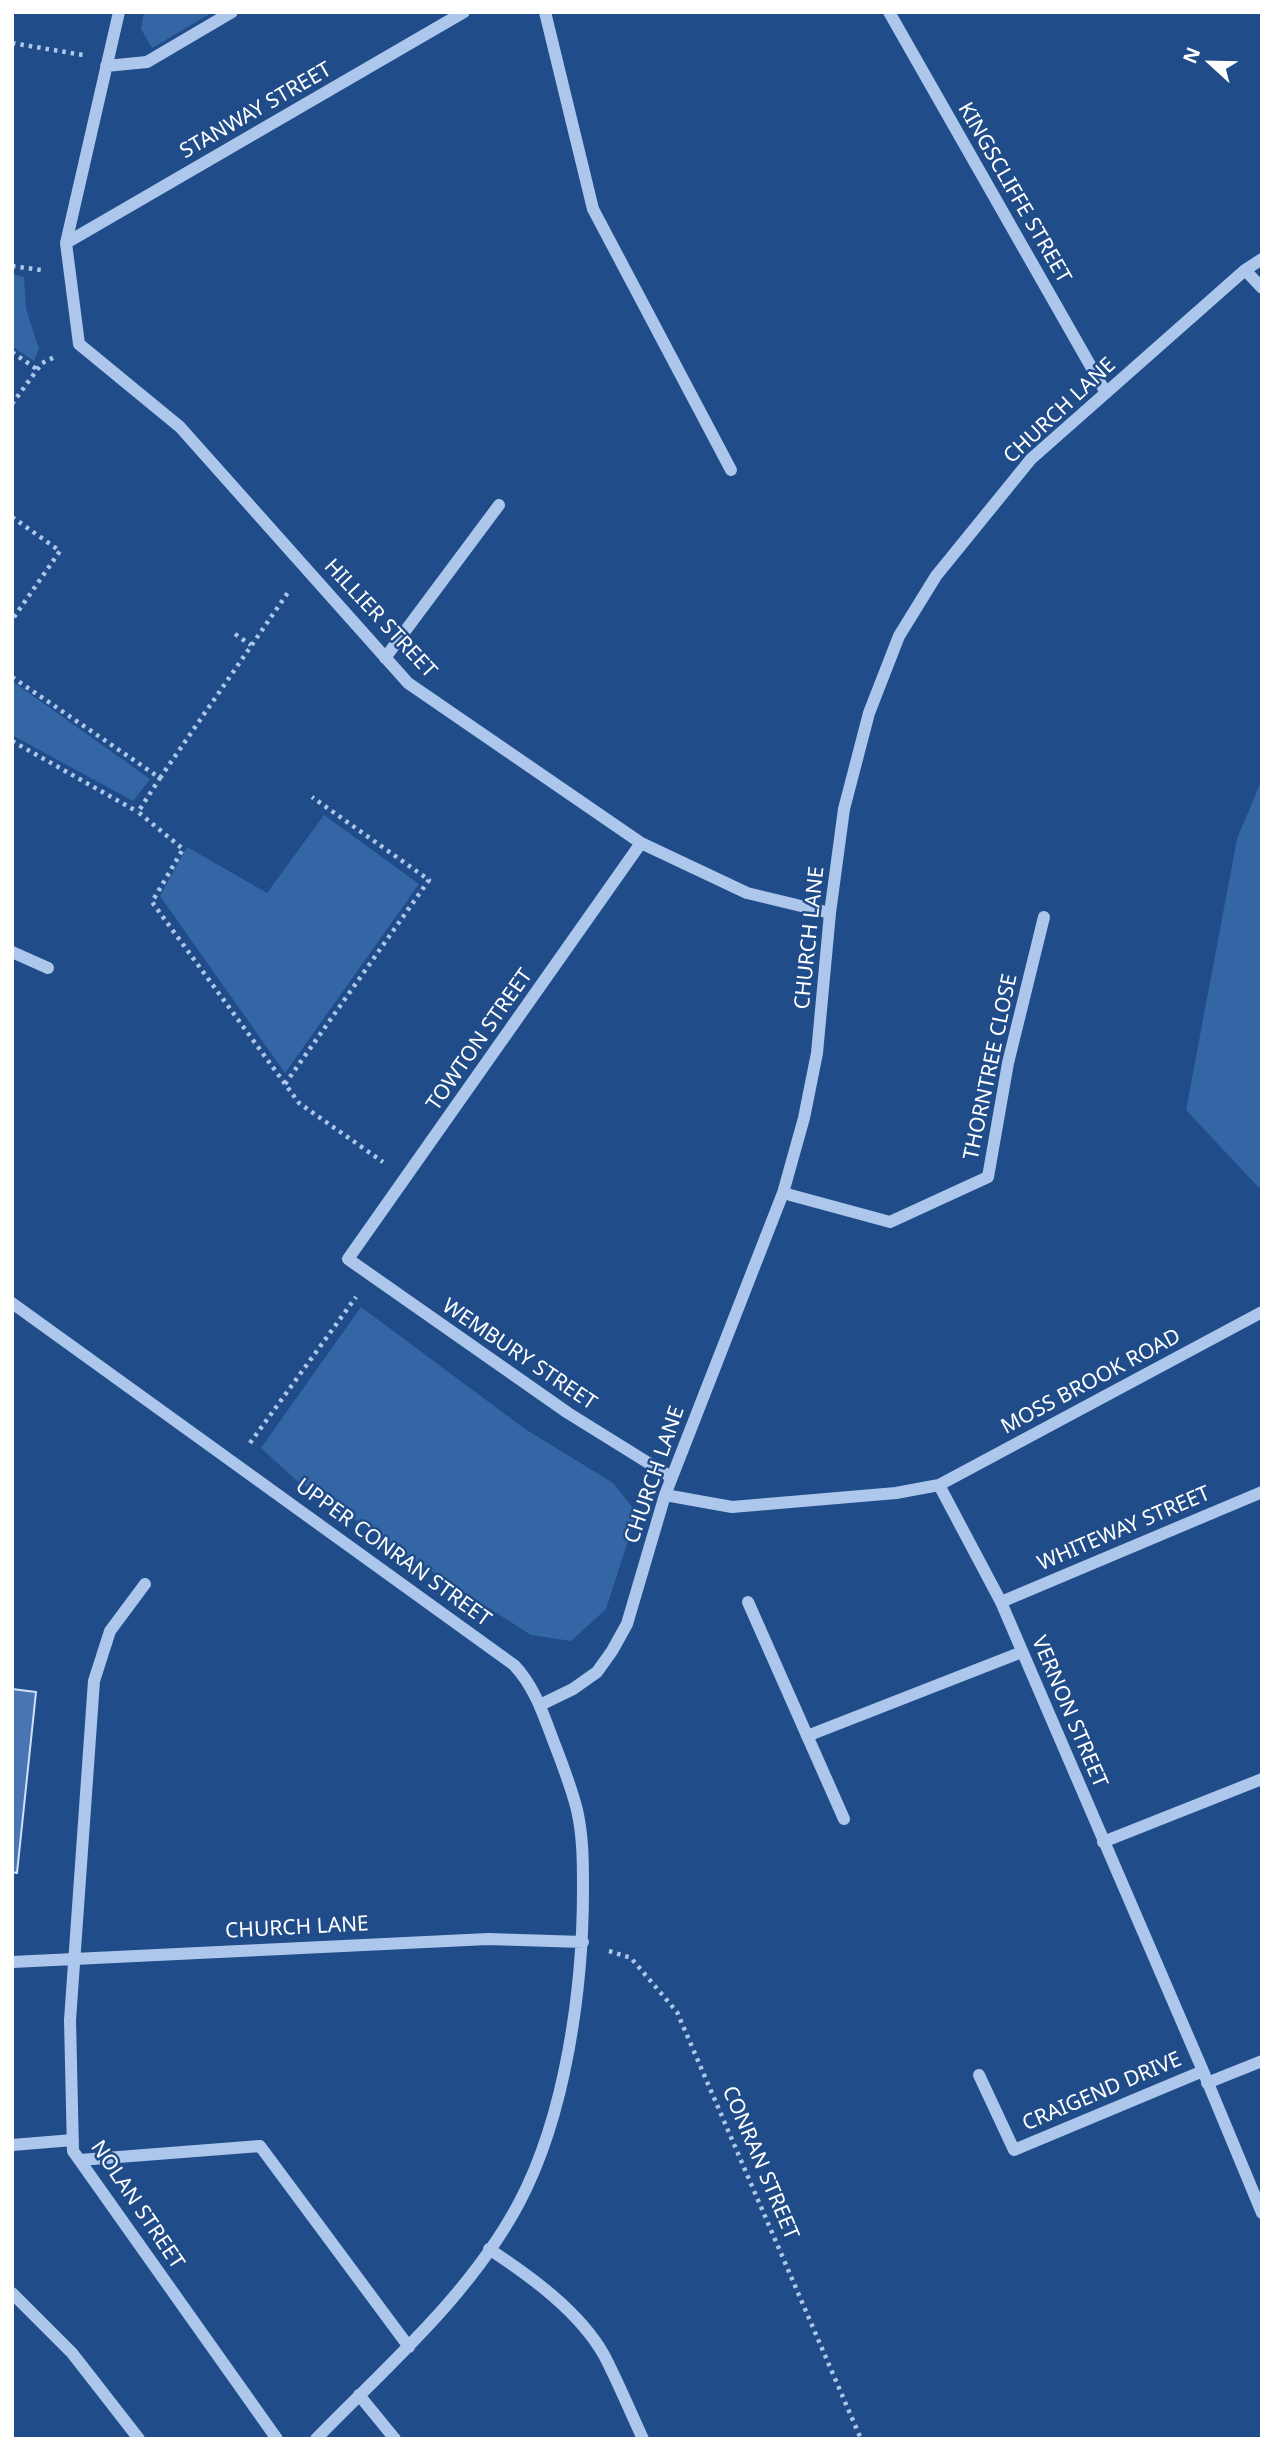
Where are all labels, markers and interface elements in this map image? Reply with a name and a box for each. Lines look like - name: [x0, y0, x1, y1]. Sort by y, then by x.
- north arrow: [1176, 28, 1246, 98]
- text: N: [1177, 43, 1206, 67]
- street label: STANWAY STREET: [176, 57, 336, 165]
- street label: KINGSCLIFFE STREET: [952, 98, 1076, 288]
- street label: CHURCH LANE: [999, 353, 1121, 469]
- street label: HILLIER STREET: [319, 554, 441, 684]
- street label: CHURCH LANE: [790, 865, 830, 1011]
- street label: TOWTON STREET: [422, 964, 538, 1116]
- street label: THORNTREE CLOSE: [959, 972, 1023, 1162]
- street label: WEMBURY STREET: [437, 1294, 601, 1416]
- street label: MOSS BROOK ROAD: [997, 1324, 1185, 1440]
- street label: CHURCH LANE: [620, 1403, 690, 1547]
- street label: UPPER CONRAN STREET: [290, 1474, 496, 1632]
- street label: WHITEWAY STREET: [1034, 1481, 1214, 1577]
- street label: VERNON STREET: [1026, 1632, 1112, 1792]
- street label: CHURCH LANE: [225, 1912, 369, 1944]
- street label: CRAIGEND DRIVE: [1019, 2047, 1185, 2137]
- street label: CONRAN STREET: [716, 2082, 804, 2244]
- street label: NOLAN STREET: [85, 2136, 189, 2274]

